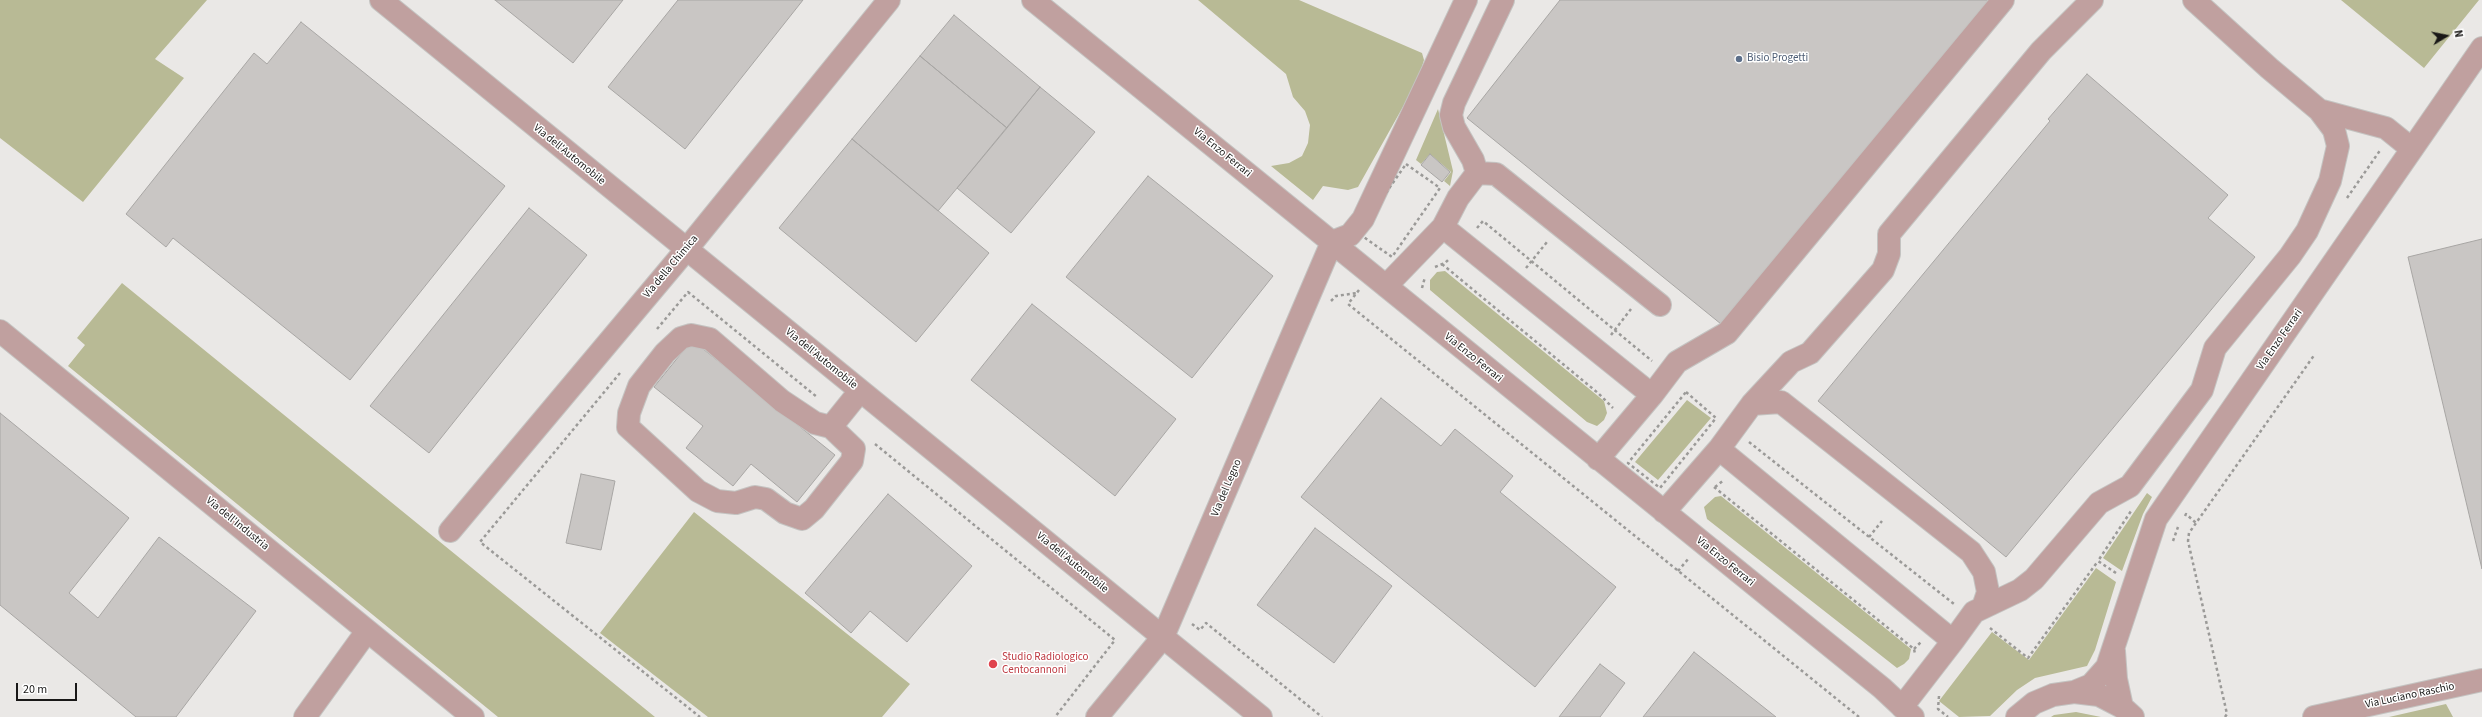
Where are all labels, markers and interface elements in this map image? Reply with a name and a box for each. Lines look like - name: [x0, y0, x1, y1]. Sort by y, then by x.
- north arrow: [2426, 16, 2466, 56]
- text: N: [2450, 29, 2466, 39]
- place label: Bisio Progetti: [1747, 52, 1808, 66]
- marker: Bisio Progetti: [1734, 54, 1744, 64]
- street label: Via dell'Automobile: [530, 122, 608, 188]
- street label: Via Enzo Ferrari: [1190, 126, 1254, 180]
- street label: Via della Chimica: [641, 233, 701, 301]
- street label: Via Enzo Ferrari: [2254, 307, 2306, 373]
- street label: Via dell'Automobile: [782, 326, 860, 392]
- street label: Via Enzo Ferrari: [1441, 331, 1505, 385]
- street label: Via del Legno: [1209, 457, 1245, 519]
- street label: Via dell'Industria: [203, 495, 271, 553]
- street label: Via dell'Automobile: [1033, 530, 1111, 596]
- street label: Via Enzo Ferrari: [1693, 535, 1757, 589]
- place label: Studio Radiologico Centocannoni: [1002, 651, 1089, 677]
- marker: Studio Radiologico Centocannoni: [987, 658, 999, 670]
- scale bar: [18, 675, 79, 701]
- street label: Via Luciano Raschio: [2364, 680, 2456, 712]
- text: 20 m: [23, 681, 47, 698]

